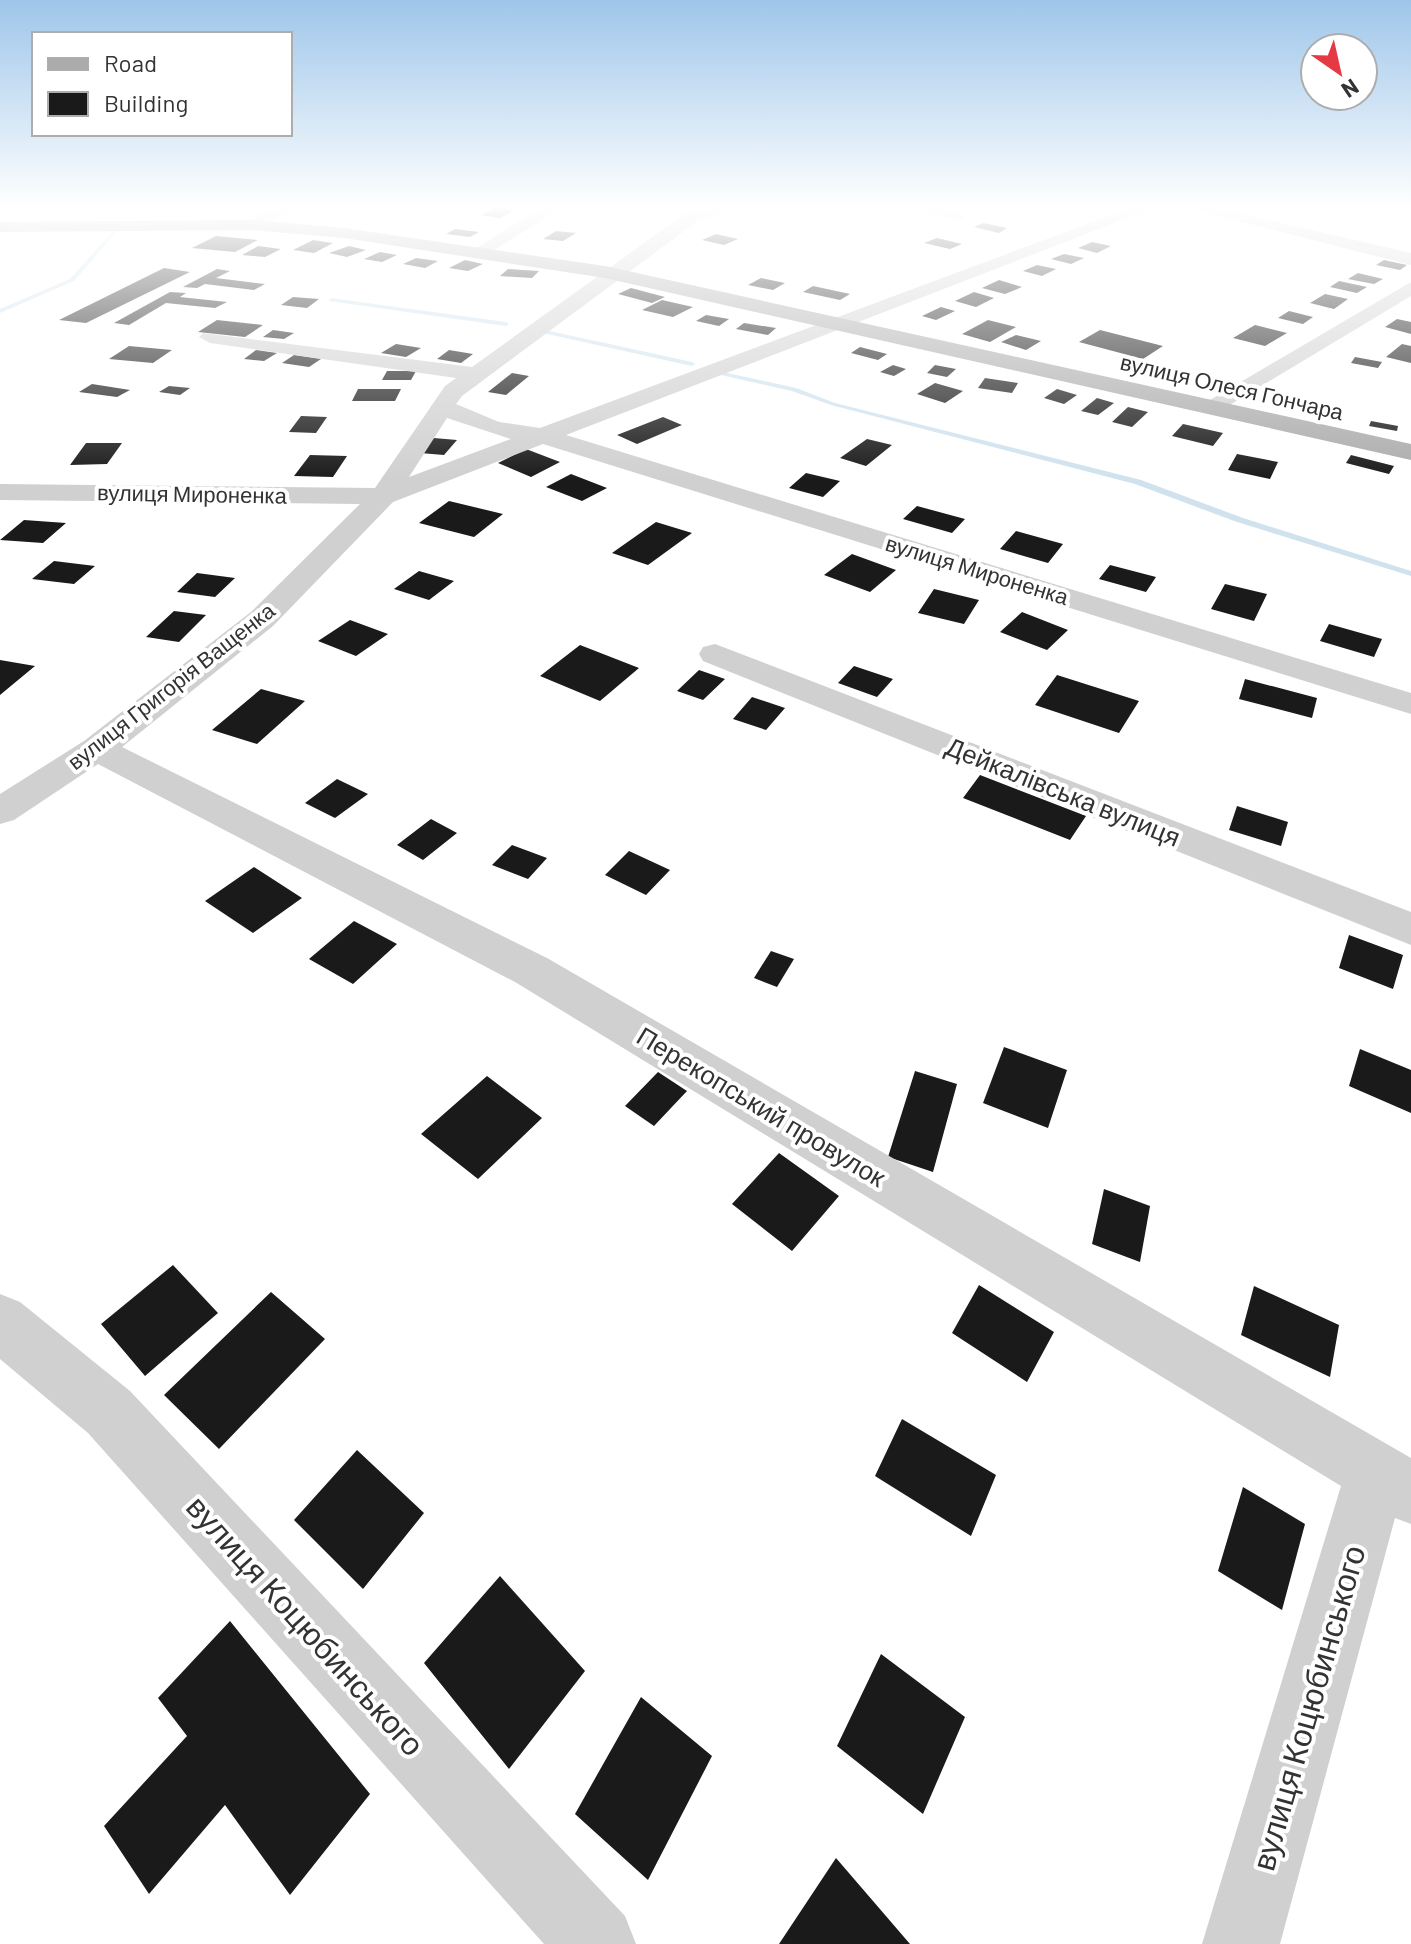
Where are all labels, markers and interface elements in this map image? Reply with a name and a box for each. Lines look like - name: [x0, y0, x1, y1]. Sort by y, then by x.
- legend: [32, 32, 292, 136]
- north arrow: [1299, 32, 1379, 112]
- text: Road: [104, 48, 157, 77]
- text: N: [1337, 75, 1364, 104]
- text: Building: [104, 88, 188, 117]
- street label: вулиця Олеся Гончара: [1118, 348, 1347, 425]
- street label: вулиця Мироненка: [97, 478, 288, 509]
- street label: вулиця Мироненка: [882, 529, 1073, 610]
- street label: вулиця Григорія Ващенка: [62, 596, 280, 775]
- street label: Дейкалівська вулиця: [942, 729, 1185, 852]
- street label: Перекопський провулок: [632, 1019, 892, 1193]
- street label: вулиця Коцюбинського: [179, 1487, 433, 1763]
- street label: вулиця Коцюбинського: [1242, 1541, 1373, 1875]

